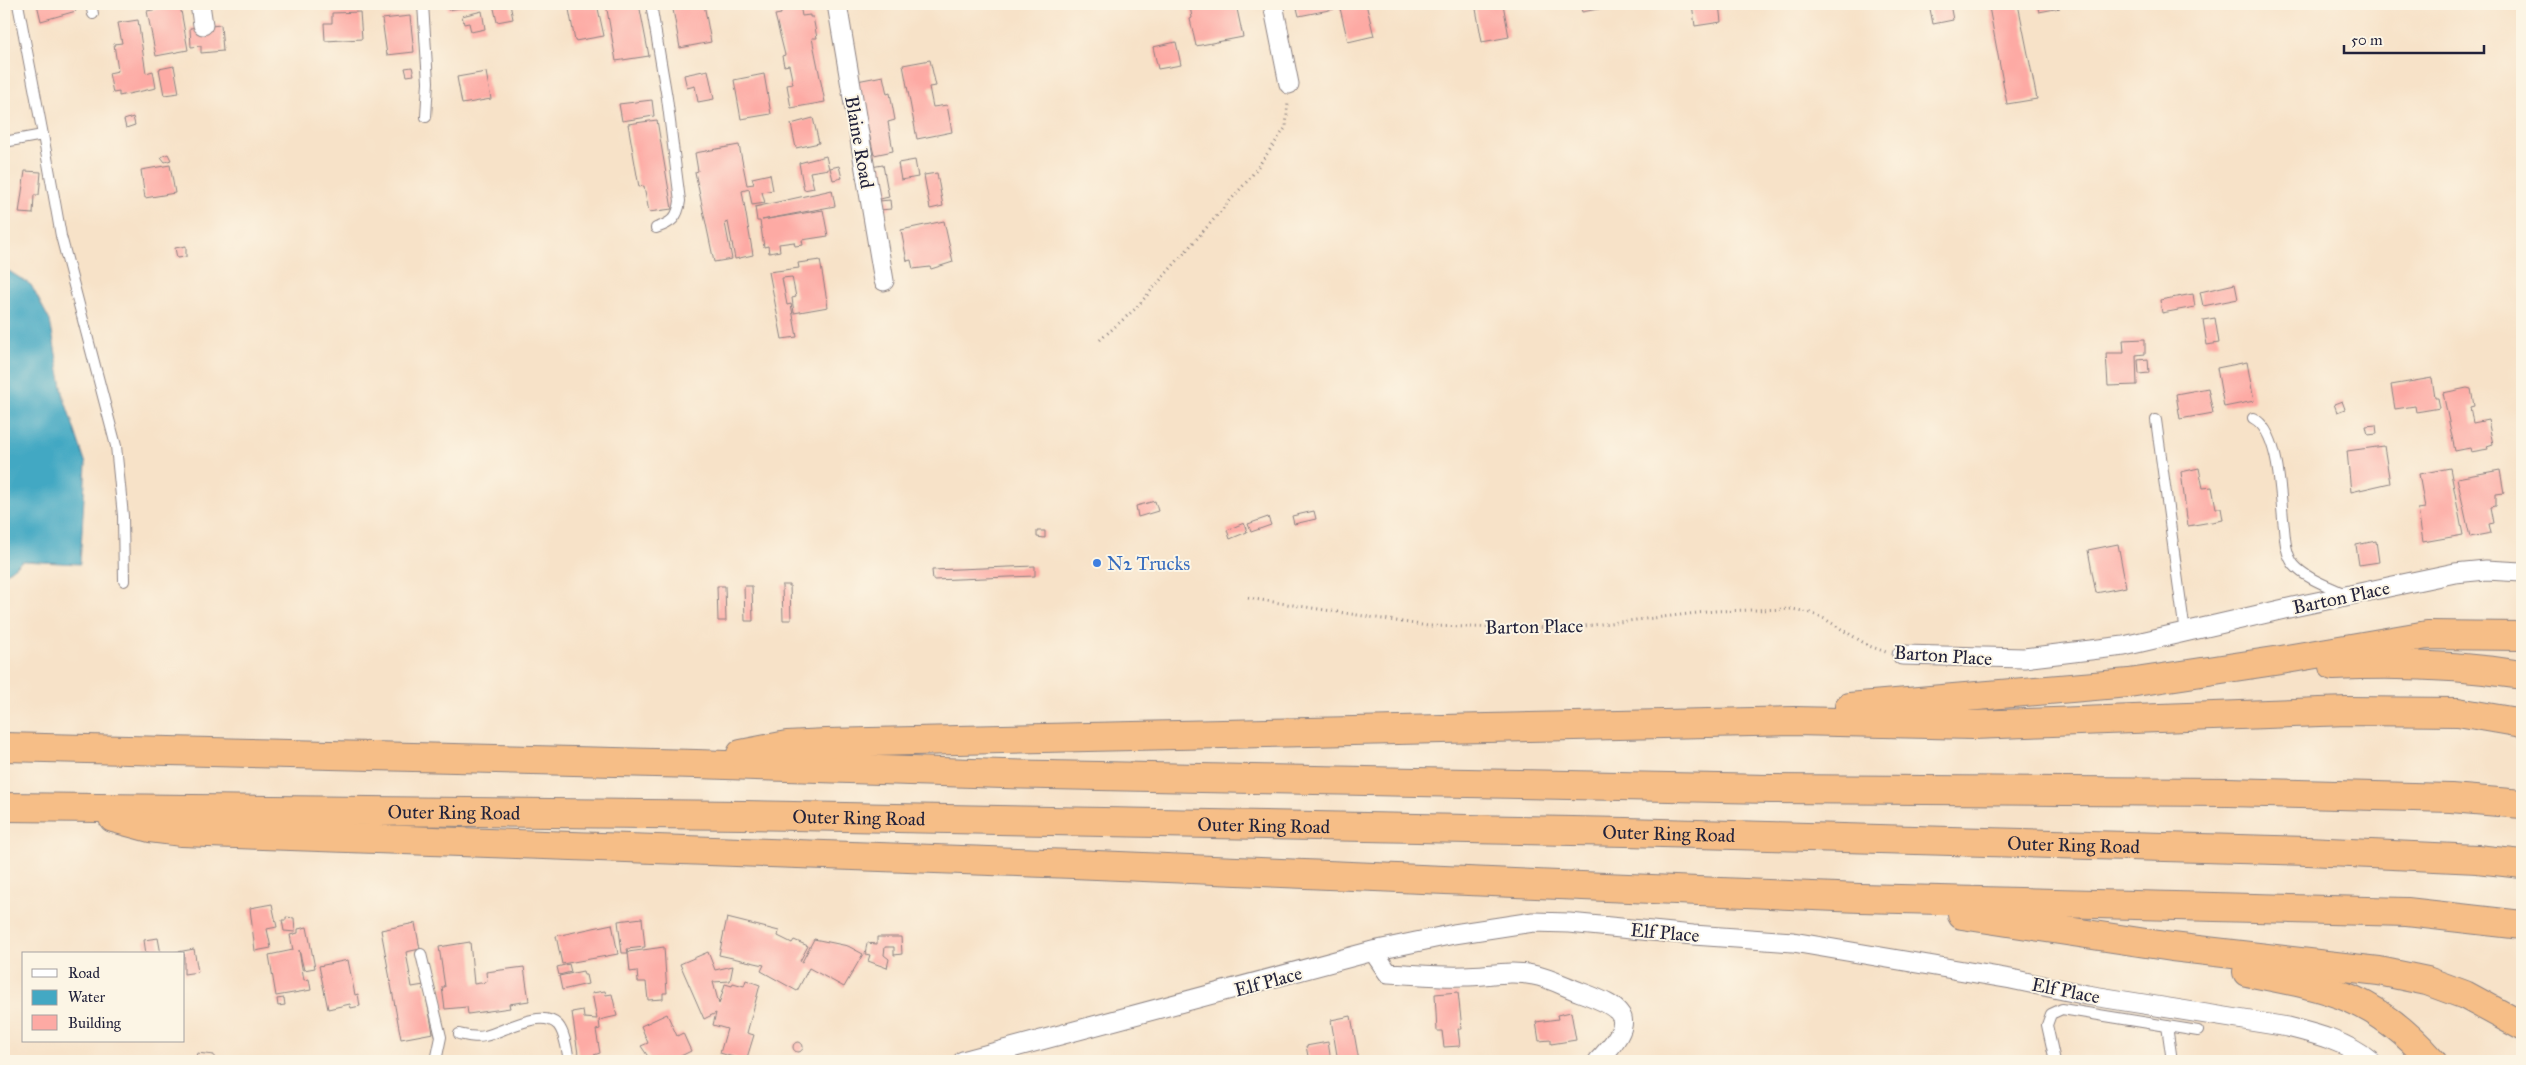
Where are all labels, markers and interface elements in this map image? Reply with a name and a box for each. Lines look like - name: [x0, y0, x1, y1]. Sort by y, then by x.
- scale bar: [2344, 22, 2484, 54]
- text: 50 m: [2351, 31, 2383, 49]
- street label: Blaine Road: [840, 94, 879, 191]
- place label: N2 Trucks: [1107, 552, 1190, 575]
- marker: N2 Trucks: [1091, 557, 1103, 569]
- street label: Barton Place: [2291, 576, 2392, 619]
- street label: Barton Place: [1485, 614, 1584, 639]
- street label: Barton Place: [1893, 641, 1993, 670]
- street label: Outer Ring Road: [387, 800, 521, 825]
- street label: Outer Ring Road: [792, 805, 926, 831]
- street label: Outer Ring Road: [1197, 813, 1331, 838]
- street label: Outer Ring Road: [1602, 821, 1736, 847]
- street label: Outer Ring Road: [2007, 832, 2141, 858]
- street label: Elf Place: [1629, 918, 1701, 947]
- legend: [22, 952, 185, 1042]
- street label: Elf Place: [1232, 961, 1305, 1002]
- text: Road: [68, 964, 100, 982]
- street label: Elf Place: [2030, 973, 2102, 1008]
- text: Water: [68, 988, 105, 1006]
- text: Building: [68, 1014, 122, 1032]

